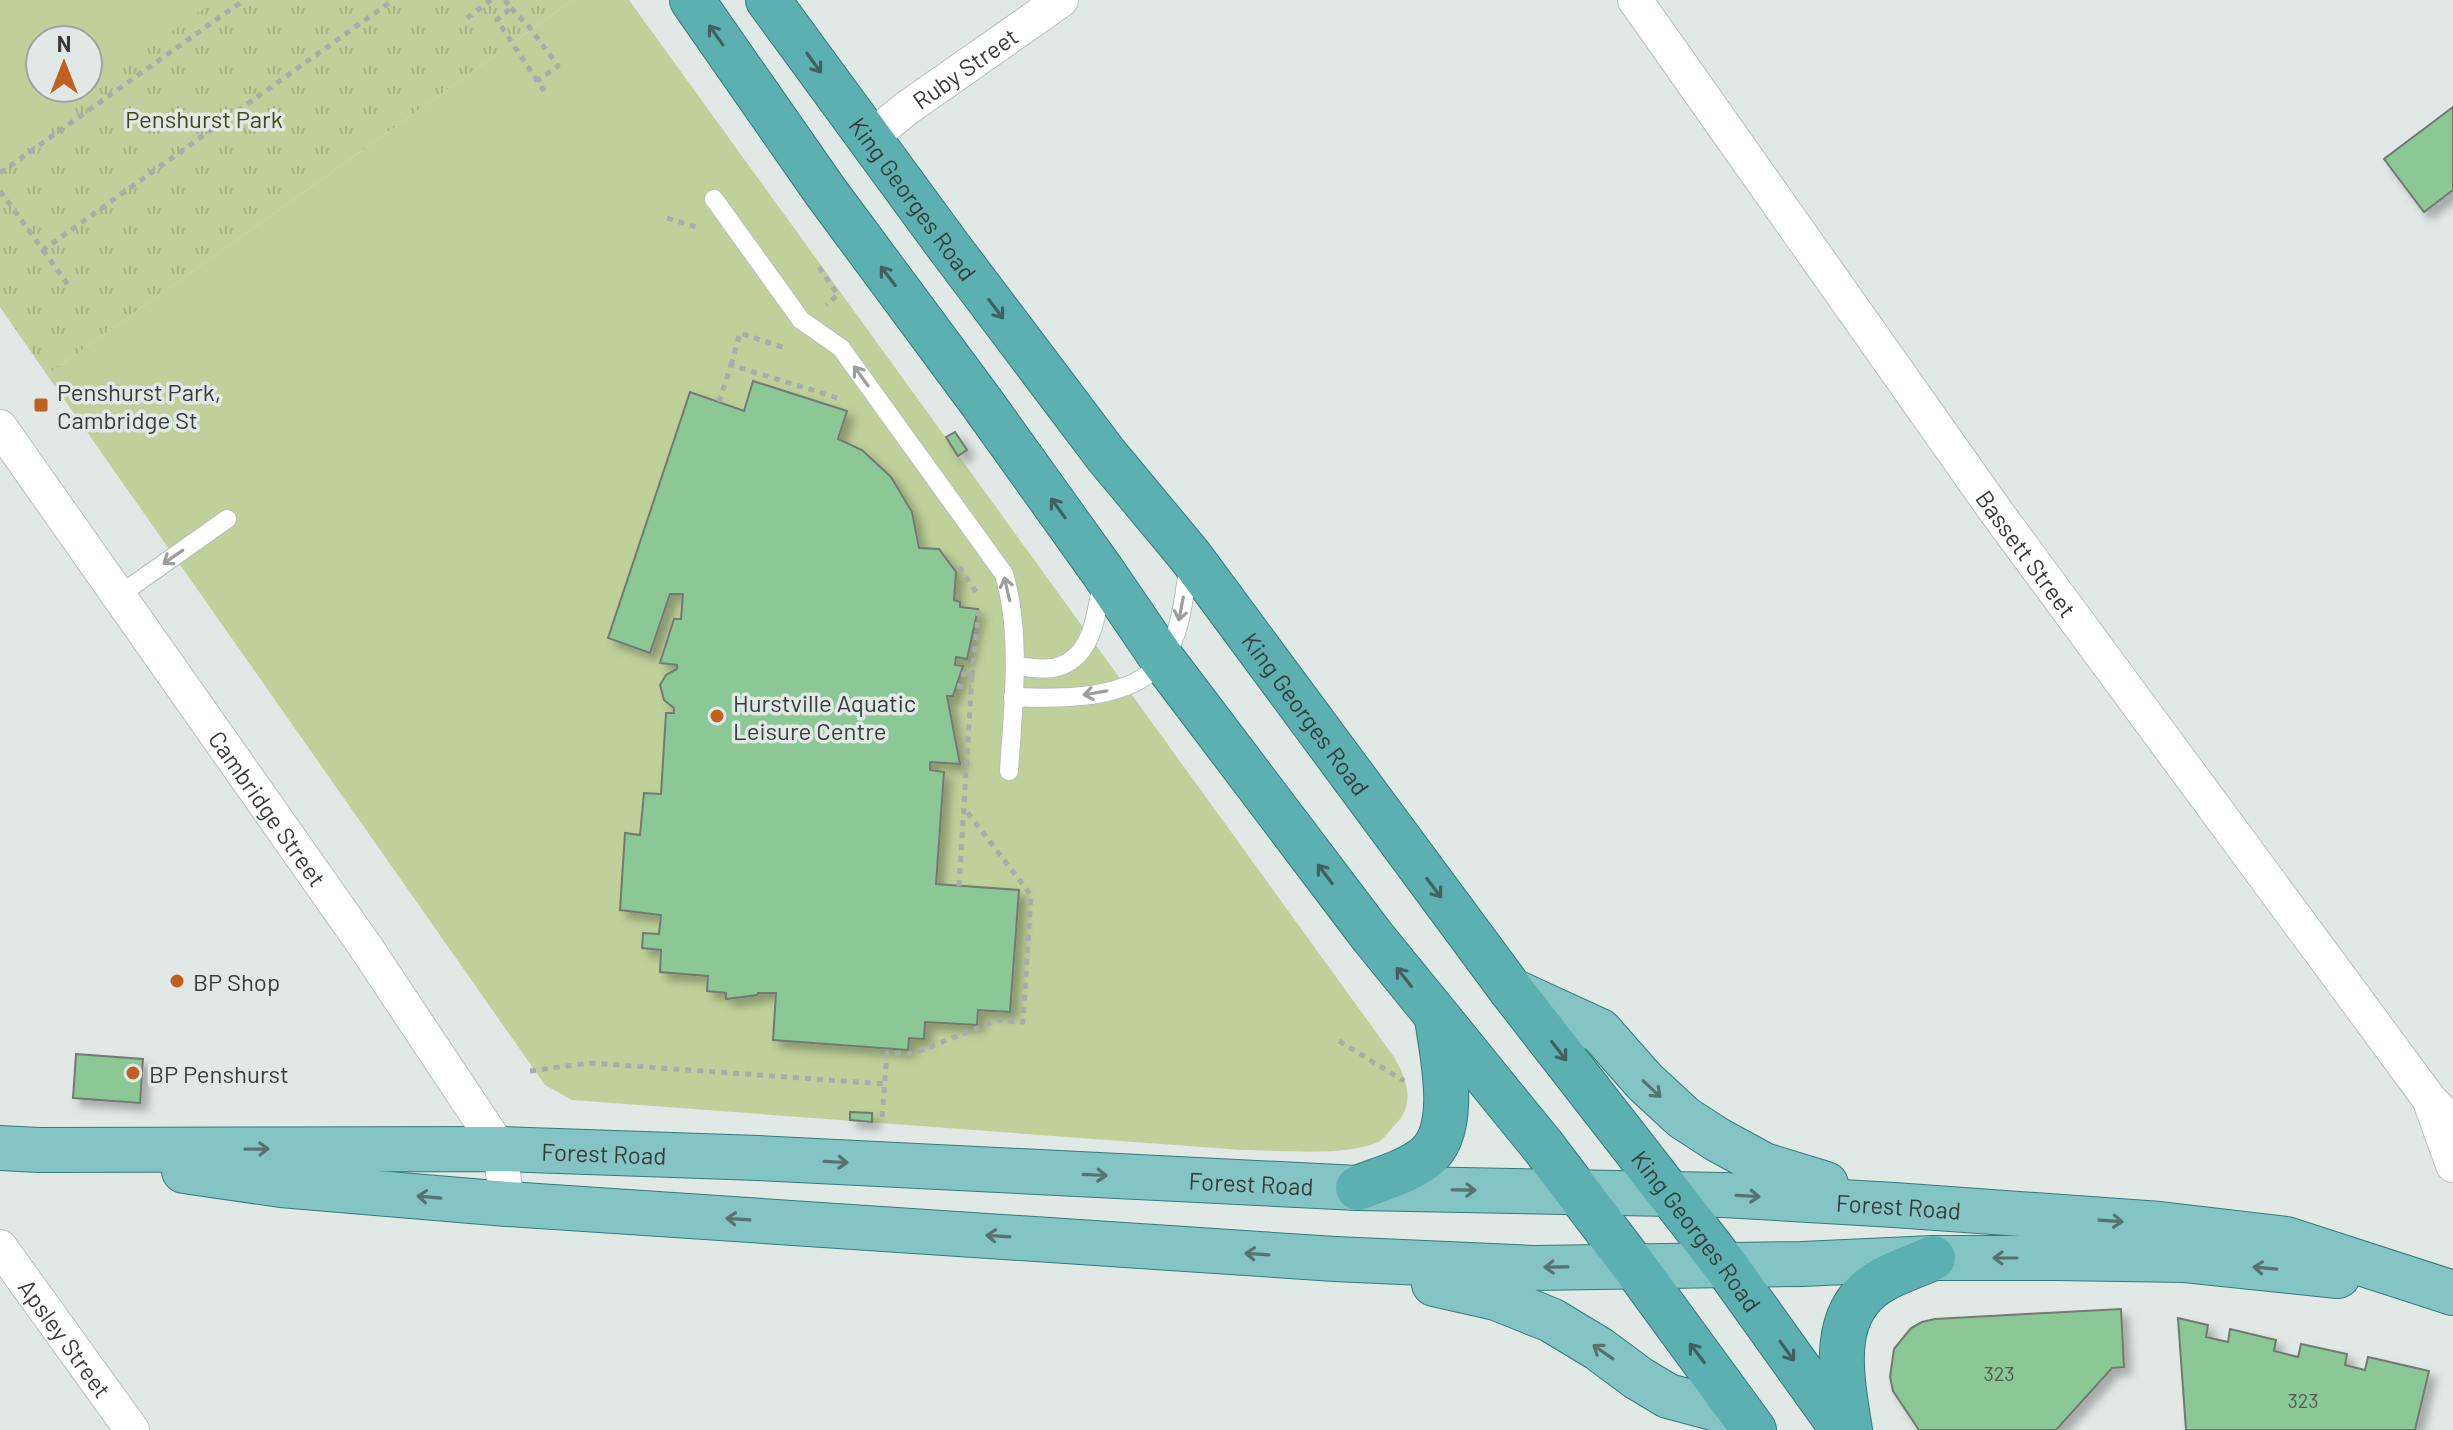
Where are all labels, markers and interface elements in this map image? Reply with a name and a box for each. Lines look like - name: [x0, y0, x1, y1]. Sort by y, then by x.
- street label: Ruby Street: [906, 21, 1023, 114]
- north arrow: [24, 24, 104, 104]
- one-way arrow: [708, 24, 724, 46]
- text: N: [57, 30, 71, 56]
- one-way arrow: [805, 52, 822, 73]
- park label: Penshurst Park: [125, 104, 283, 133]
- street label: King Georges Road: [844, 111, 983, 286]
- one-way arrow: [879, 266, 896, 287]
- one-way arrow: [987, 298, 1004, 319]
- one-way arrow: [853, 365, 869, 387]
- place label: Penshurst Park, Cambridge St: [57, 377, 221, 434]
- marker: Penshurst Park, Cambridge St: [32, 396, 50, 414]
- street label: Bassett Street: [1971, 484, 2083, 622]
- one-way arrow: [1050, 498, 1066, 520]
- one-way arrow: [162, 549, 184, 565]
- one-way arrow: [999, 577, 1014, 602]
- one-way arrow: [1172, 596, 1187, 622]
- street label: King Georges Road: [1237, 626, 1376, 801]
- one-way arrow: [1083, 687, 1108, 702]
- place label: Hurstville Aquatic Leisure Centre: [733, 688, 916, 745]
- marker: Hurstville Aquatic Leisure Centre: [708, 707, 726, 725]
- street label: Cambridge Street: [203, 725, 333, 892]
- one-way arrow: [1316, 863, 1333, 885]
- one-way arrow: [1425, 877, 1442, 898]
- place label: BP Shop: [193, 967, 280, 996]
- one-way arrow: [1396, 967, 1413, 988]
- marker: BP Shop: [168, 972, 186, 990]
- one-way arrow: [1550, 1040, 1568, 1061]
- place label: BP Penshurst: [149, 1059, 289, 1088]
- marker: BP Penshurst: [124, 1064, 142, 1082]
- one-way arrow: [1642, 1080, 1662, 1098]
- street label: Forest Road: [541, 1136, 667, 1169]
- one-way arrow: [243, 1141, 270, 1157]
- street label: King Georges Road: [1626, 1144, 1768, 1317]
- one-way arrow: [822, 1155, 849, 1170]
- street label: Forest Road: [1188, 1165, 1314, 1200]
- one-way arrow: [1081, 1168, 1108, 1183]
- one-way arrow: [1450, 1182, 1477, 1198]
- street label: Forest Road: [1835, 1187, 1962, 1224]
- one-way arrow: [416, 1189, 443, 1204]
- one-way arrow: [1734, 1189, 1761, 1204]
- one-way arrow: [725, 1211, 752, 1226]
- one-way arrow: [2097, 1214, 2124, 1229]
- one-way arrow: [985, 1229, 1012, 1244]
- one-way arrow: [1244, 1246, 1271, 1261]
- one-way arrow: [1992, 1250, 2019, 1266]
- one-way arrow: [1543, 1260, 1570, 1275]
- one-way arrow: [2252, 1260, 2279, 1275]
- street label: Apsley Street: [13, 1273, 118, 1403]
- one-way arrow: [1778, 1340, 1795, 1362]
- one-way arrow: [1689, 1343, 1705, 1365]
- one-way arrow: [1593, 1344, 1614, 1361]
- house number: 323: [1983, 1361, 2015, 1385]
- house number: 323: [2287, 1388, 2319, 1412]

